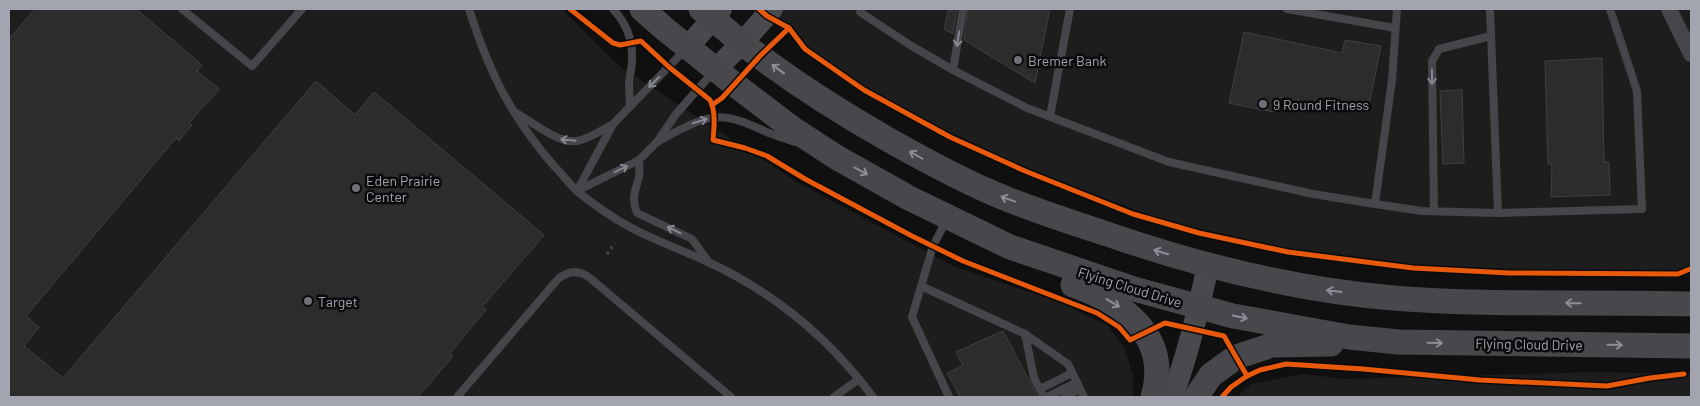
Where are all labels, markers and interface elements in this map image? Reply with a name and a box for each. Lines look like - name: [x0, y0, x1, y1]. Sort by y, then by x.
- one-way arrow: [952, 31, 962, 47]
- place label: Bremer Bank: [1028, 52, 1107, 69]
- marker: Bremer Bank: [1012, 54, 1024, 66]
- one-way arrow: [772, 64, 785, 75]
- one-way arrow: [1427, 69, 1437, 85]
- one-way arrow: [648, 76, 660, 88]
- place label: 9 Round Fitness: [1273, 96, 1370, 113]
- marker: 9 Round Fitness: [1257, 98, 1269, 110]
- one-way arrow: [692, 116, 708, 126]
- one-way arrow: [560, 135, 576, 145]
- one-way arrow: [909, 150, 924, 160]
- one-way arrow: [613, 164, 628, 173]
- one-way arrow: [854, 166, 869, 176]
- place label: Eden Prairie Center: [366, 172, 440, 205]
- marker: Eden Prairie Center: [350, 182, 362, 194]
- one-way arrow: [1000, 194, 1016, 203]
- one-way arrow: [667, 225, 682, 235]
- one-way arrow: [1154, 246, 1170, 256]
- street label: Flying Cloud Drive: [1076, 263, 1184, 311]
- one-way arrow: [1326, 286, 1342, 296]
- place label: Target: [318, 293, 358, 310]
- marker: Target: [302, 295, 314, 307]
- one-way arrow: [1105, 298, 1120, 308]
- one-way arrow: [1565, 298, 1581, 307]
- one-way arrow: [1231, 313, 1247, 322]
- street label: Flying Cloud Drive: [1475, 335, 1583, 353]
- one-way arrow: [1427, 338, 1443, 347]
- one-way arrow: [1606, 340, 1623, 350]

